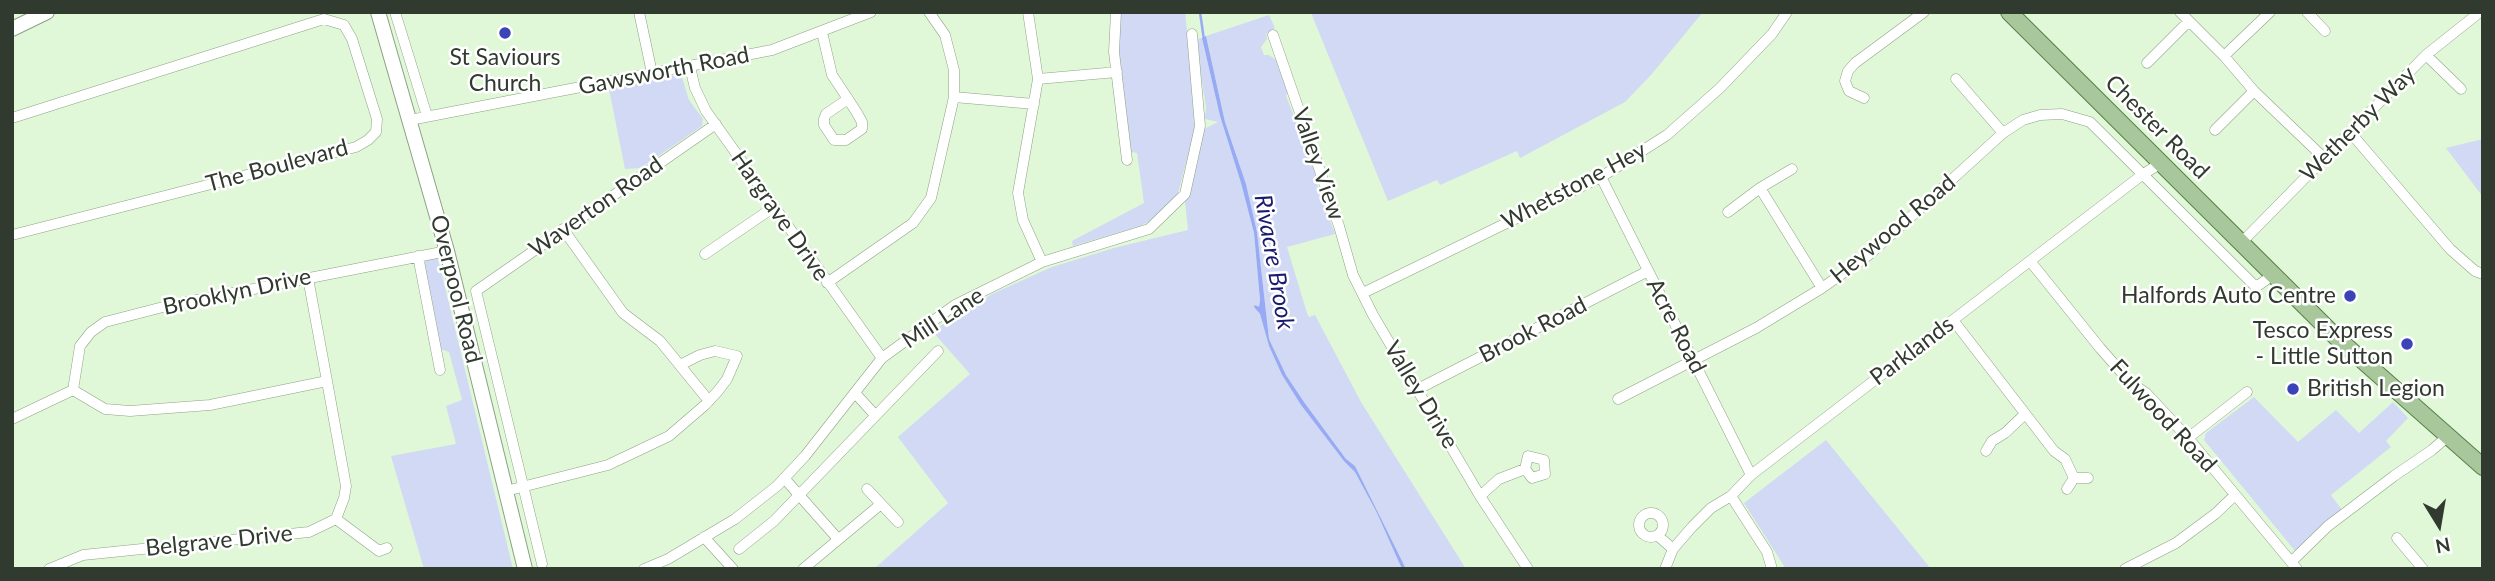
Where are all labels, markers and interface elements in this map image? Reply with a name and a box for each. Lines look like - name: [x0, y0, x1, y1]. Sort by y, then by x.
- marker: St Saviours Church: [497, 25, 513, 41]
- street label: Gawsworth Road: [576, 41, 752, 101]
- place label: St Saviours Church: [449, 44, 561, 98]
- street label: Wetherby Way: [2294, 60, 2422, 188]
- street label: Chester Road: [2099, 69, 2215, 185]
- street label: Valley View: [1286, 104, 1350, 224]
- street label: The Boulevard: [203, 134, 351, 198]
- street label: Whetstone Hey: [1497, 136, 1651, 236]
- street label: Hargrave Drive: [725, 146, 835, 286]
- street label: Waverton Road: [524, 151, 668, 263]
- street label: Heywood Road: [1825, 169, 1961, 289]
- water label: Rivacre Brook: [1248, 192, 1300, 332]
- street label: Overpool Road: [424, 212, 488, 366]
- street label: Brooklyn Drive: [160, 263, 314, 321]
- street label: Acre Road: [1640, 274, 1712, 378]
- street label: Mill Lane: [897, 281, 989, 355]
- place label: Halfords Auto Centre: [2121, 282, 2336, 310]
- marker: Halfords Auto Centre: [2342, 288, 2358, 304]
- street label: Brook Road: [1475, 291, 1591, 369]
- street label: Parklands: [1865, 311, 1959, 391]
- place label: Tesco Express - Little Sutton: [2253, 317, 2393, 371]
- street label: Valley Drive: [1378, 336, 1464, 454]
- marker: Tesco Express - Little Sutton: [2399, 336, 2415, 352]
- street label: Fulwood Road: [2104, 354, 2222, 478]
- place label: British Legion: [2307, 375, 2445, 403]
- marker: British Legion: [2285, 381, 2301, 397]
- north arrow: [2404, 490, 2474, 560]
- street label: Belgrave Drive: [144, 520, 294, 562]
- text: N: [2434, 533, 2452, 559]

